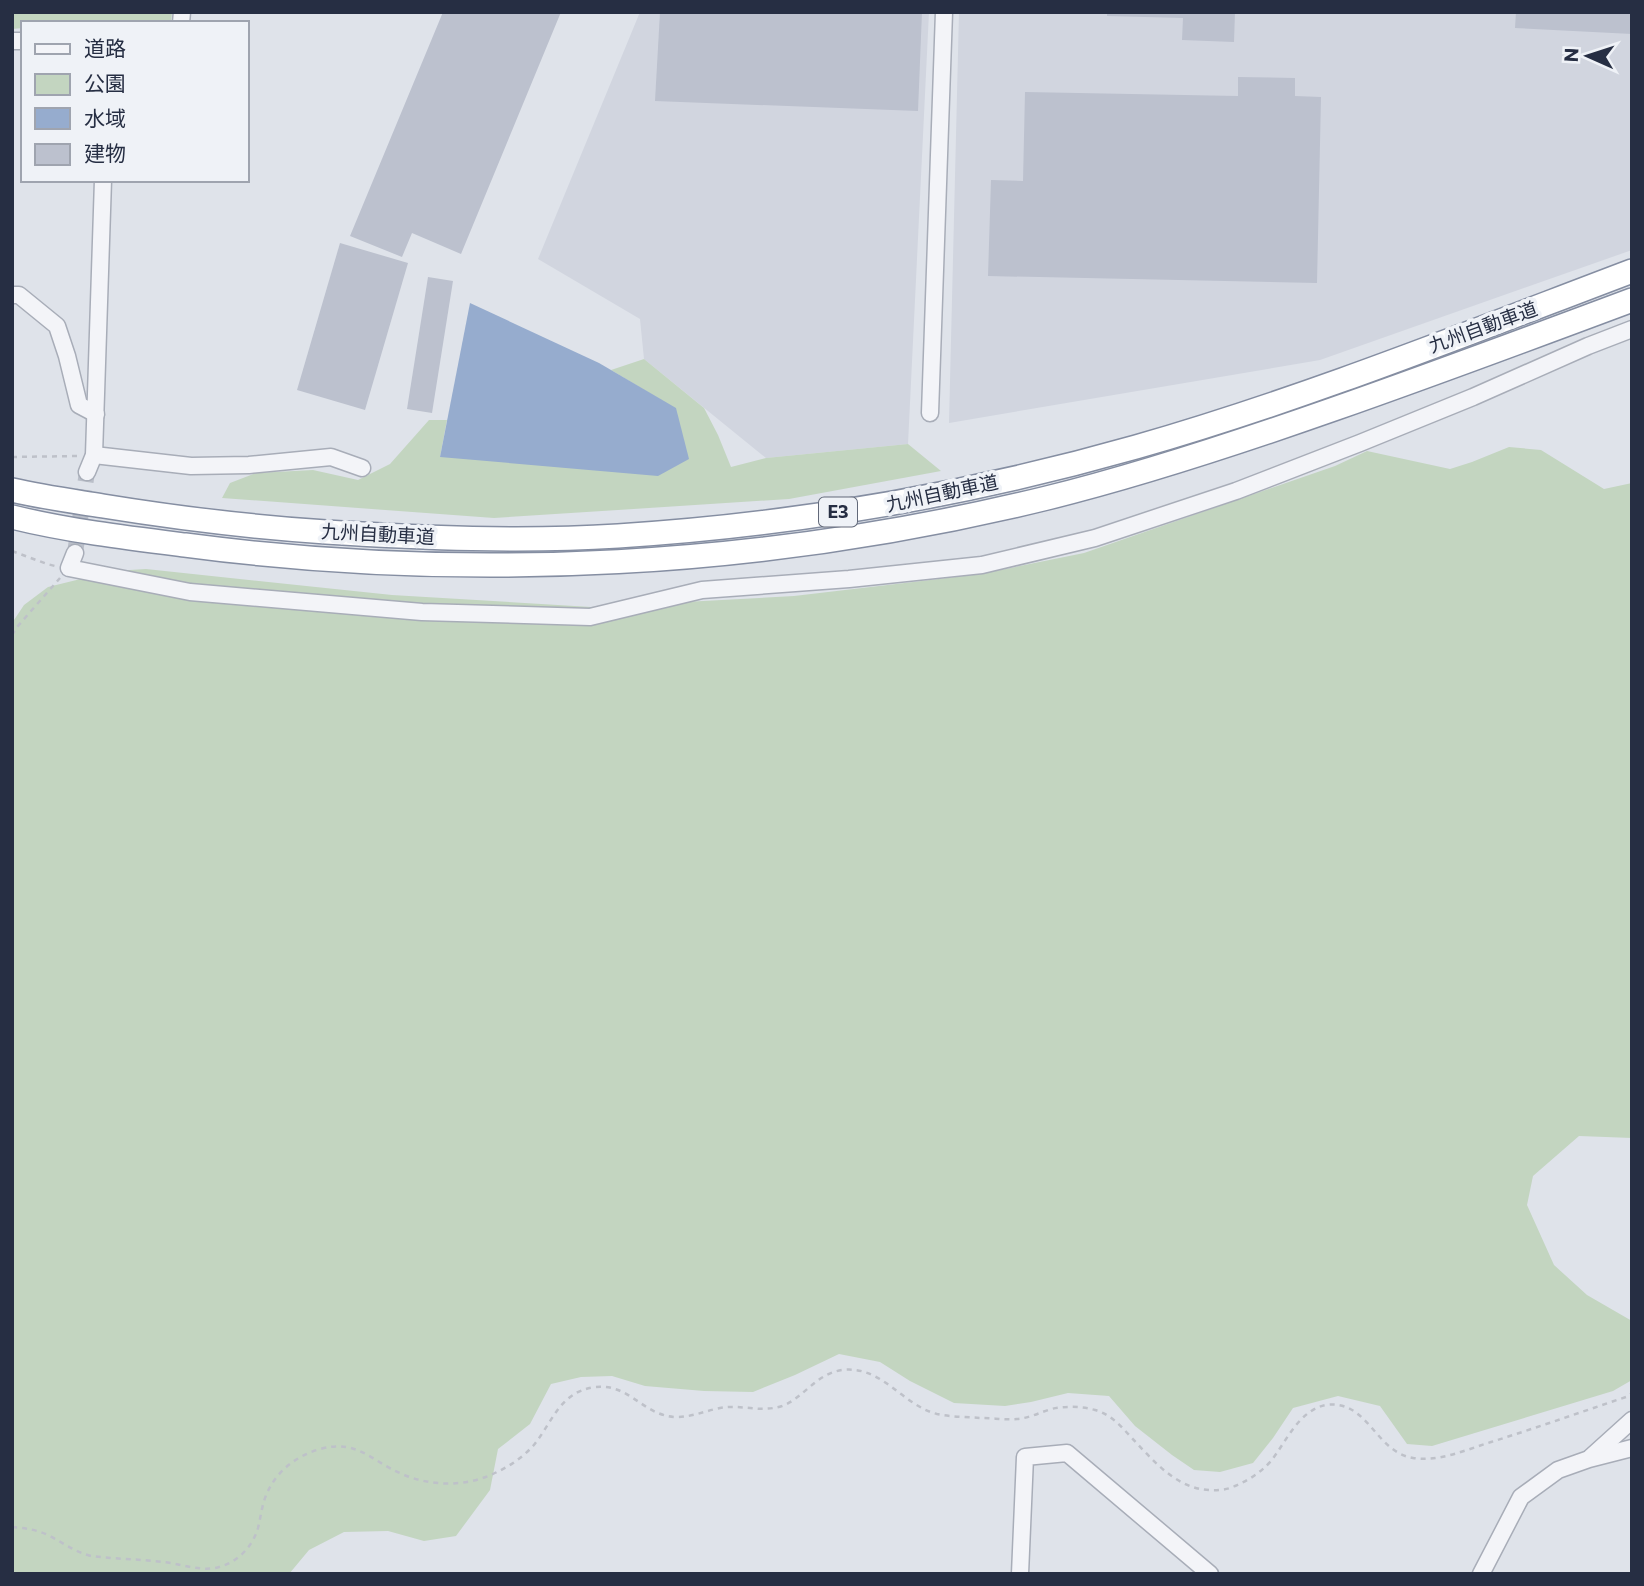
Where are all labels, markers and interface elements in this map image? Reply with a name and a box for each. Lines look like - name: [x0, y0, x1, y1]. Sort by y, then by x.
- legend: [21, 21, 248, 182]
- north arrow: [1553, 21, 1623, 91]
- text: 道路: [84, 35, 126, 60]
- text: N: [1559, 47, 1582, 63]
- text: 公園: [84, 70, 126, 95]
- text: 水域: [84, 105, 126, 130]
- text: 建物: [84, 140, 126, 165]
- street label: 九州自動車道: [1425, 296, 1540, 357]
- street label: 九州自動車道: [884, 469, 1000, 516]
- road number: E3: [819, 498, 857, 526]
- street label: 九州自動車道: [320, 519, 436, 548]

